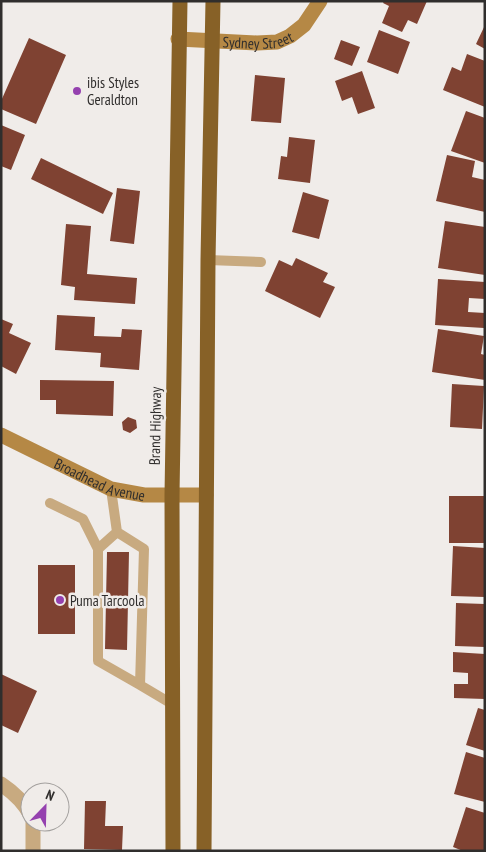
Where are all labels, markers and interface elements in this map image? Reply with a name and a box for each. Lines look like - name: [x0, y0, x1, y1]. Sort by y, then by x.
- street label: Sydney Street: [222, 27, 296, 53]
- place label: ibis Styles Geraldton: [87, 73, 139, 109]
- marker: ibis Styles Geraldton: [71, 85, 83, 97]
- street label: Brand Highway: [145, 386, 165, 465]
- street label: Broadhead Avenue: [51, 453, 147, 505]
- place label: Puma Tarcoola: [70, 591, 145, 610]
- marker: Puma Tarcoola: [54, 594, 66, 606]
- north arrow: [20, 782, 70, 832]
- text: N: [43, 785, 57, 805]

